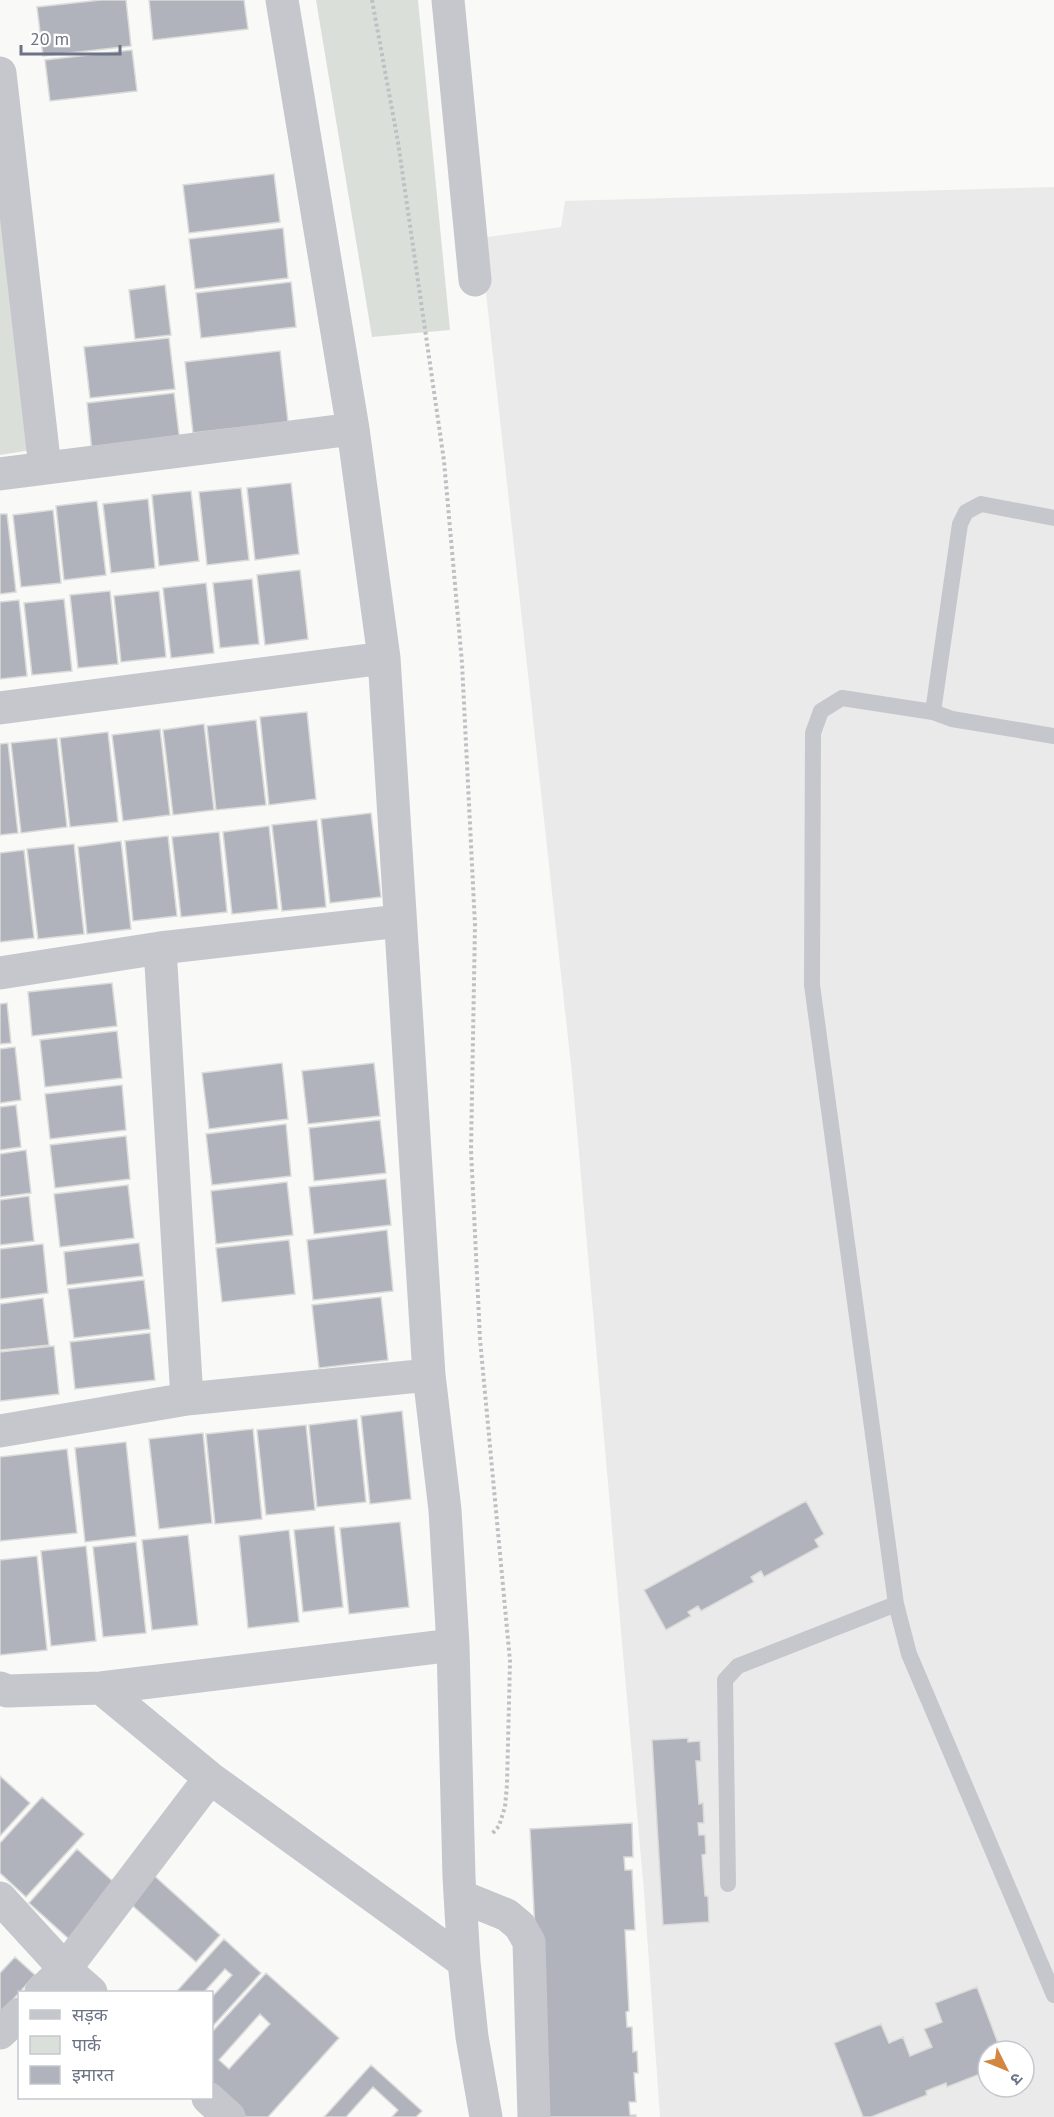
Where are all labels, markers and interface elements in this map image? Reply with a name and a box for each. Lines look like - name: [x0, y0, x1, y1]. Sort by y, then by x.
- scale bar: [21, 18, 120, 56]
- text: 20 m: [30, 27, 69, 50]
- legend: [18, 1991, 213, 2099]
- text: सड़क: [72, 2003, 109, 2026]
- text: पार्क: [72, 2033, 102, 2056]
- north arrow: [976, 2039, 1036, 2099]
- text: इमारत: [72, 2063, 115, 2086]
- text: उ: [1006, 2069, 1027, 2090]

